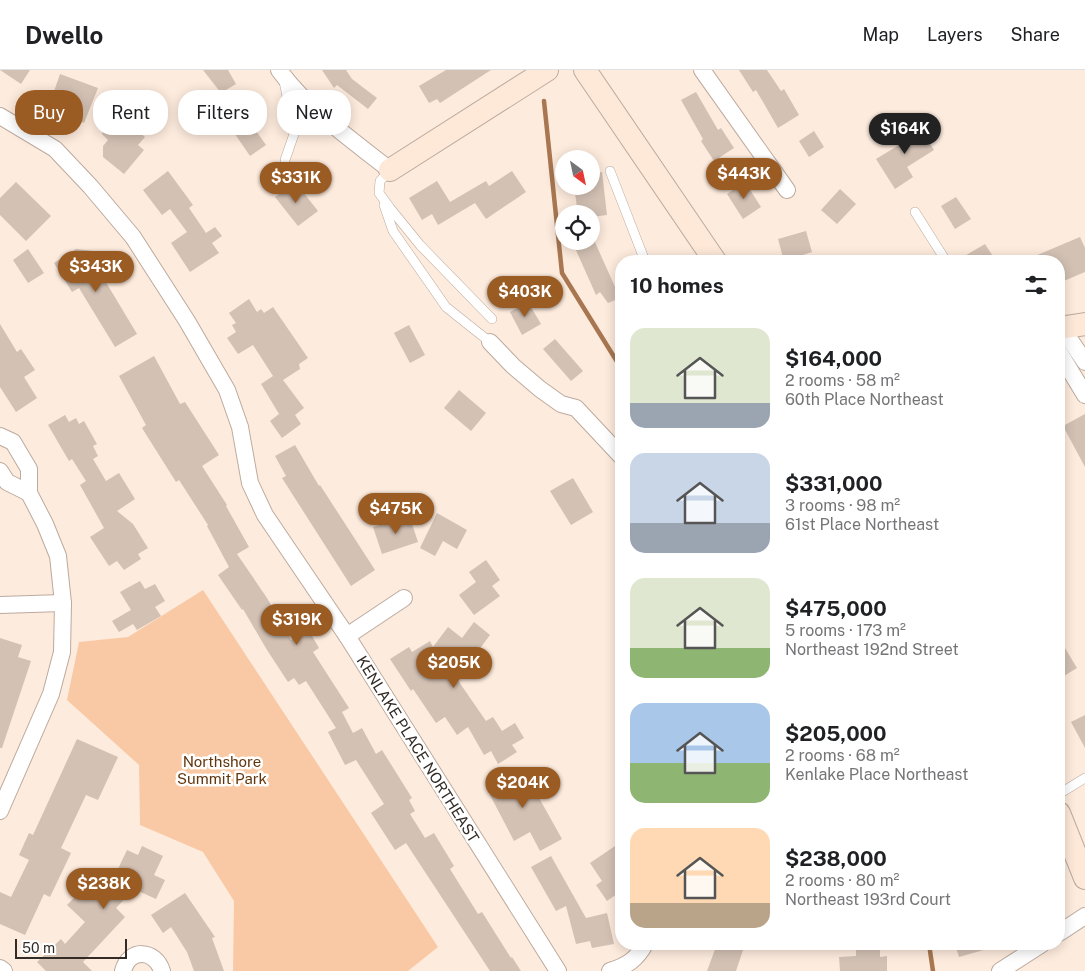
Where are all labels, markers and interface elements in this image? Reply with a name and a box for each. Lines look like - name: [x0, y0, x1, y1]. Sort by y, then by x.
- text: Dwello: [25, 21, 103, 49]
- text: Map: [863, 24, 899, 45]
- text: Layers: [927, 24, 983, 45]
- text: Share: [1011, 24, 1060, 45]
- chip: Buy: [15, 90, 83, 135]
- chip: Rent: [93, 90, 168, 135]
- chip: Filters: [178, 90, 267, 135]
- chip: New: [277, 90, 351, 135]
- pin: $164K: [870, 112, 940, 155]
- text: $164K: [880, 119, 930, 138]
- north arrow: [555, 150, 600, 195]
- map controls: [555, 150, 600, 250]
- pin: $443K: [709, 158, 779, 200]
- pin: $331K: [261, 162, 331, 204]
- text: $443K: [717, 164, 771, 183]
- text: $331K: [271, 168, 321, 187]
- button: locate: [555, 205, 600, 250]
- pin: $343K: [61, 250, 131, 293]
- text: $343K: [69, 257, 123, 276]
- icon: filters: [1022, 271, 1050, 299]
- text: 10 homes: [630, 273, 724, 298]
- pin: $403K: [490, 276, 560, 318]
- text: $403K: [498, 282, 552, 301]
- text: $164,000: [785, 346, 882, 371]
- icon: home: [670, 348, 730, 408]
- text: 2 rooms · 58 m²: [785, 371, 900, 390]
- text: 60th Place Northeast: [785, 390, 944, 409]
- text: $331,000: [785, 471, 882, 496]
- icon: home: [670, 473, 730, 533]
- pin: $475K: [361, 492, 431, 535]
- text: 3 rooms · 98 m²: [785, 496, 900, 515]
- text: $475K: [369, 499, 423, 518]
- text: 61st Place Northeast: [785, 515, 939, 534]
- text: $475,000: [785, 596, 887, 621]
- icon: home: [670, 598, 730, 658]
- pin: $319K: [262, 604, 332, 646]
- text: $319K: [272, 610, 322, 629]
- text: 5 rooms · 173 m²: [785, 621, 906, 640]
- text: Northeast 192nd Street: [785, 640, 959, 659]
- pin: $205K: [419, 646, 489, 689]
- street label: KENLAKE PLACE NORTHEAST: [353, 653, 483, 845]
- text: $205K: [427, 653, 481, 672]
- text: $205,000: [785, 721, 887, 746]
- icon: home: [670, 723, 730, 783]
- text: 2 rooms · 68 m²: [785, 746, 900, 765]
- park label: Northshore Summit Park: [177, 753, 267, 787]
- text: Kenlake Place Northeast: [785, 765, 968, 784]
- pin: $204K: [488, 766, 558, 809]
- text: $204K: [496, 773, 550, 792]
- text: $238,000: [785, 846, 887, 871]
- icon: home: [670, 848, 730, 908]
- pin: $238K: [69, 868, 139, 910]
- text: 2 rooms · 80 m²: [785, 871, 899, 890]
- text: $238K: [77, 874, 131, 893]
- text: Northeast 193rd Court: [785, 890, 951, 909]
- scale bar: [15, 936, 128, 959]
- text: 50 m: [22, 940, 55, 956]

